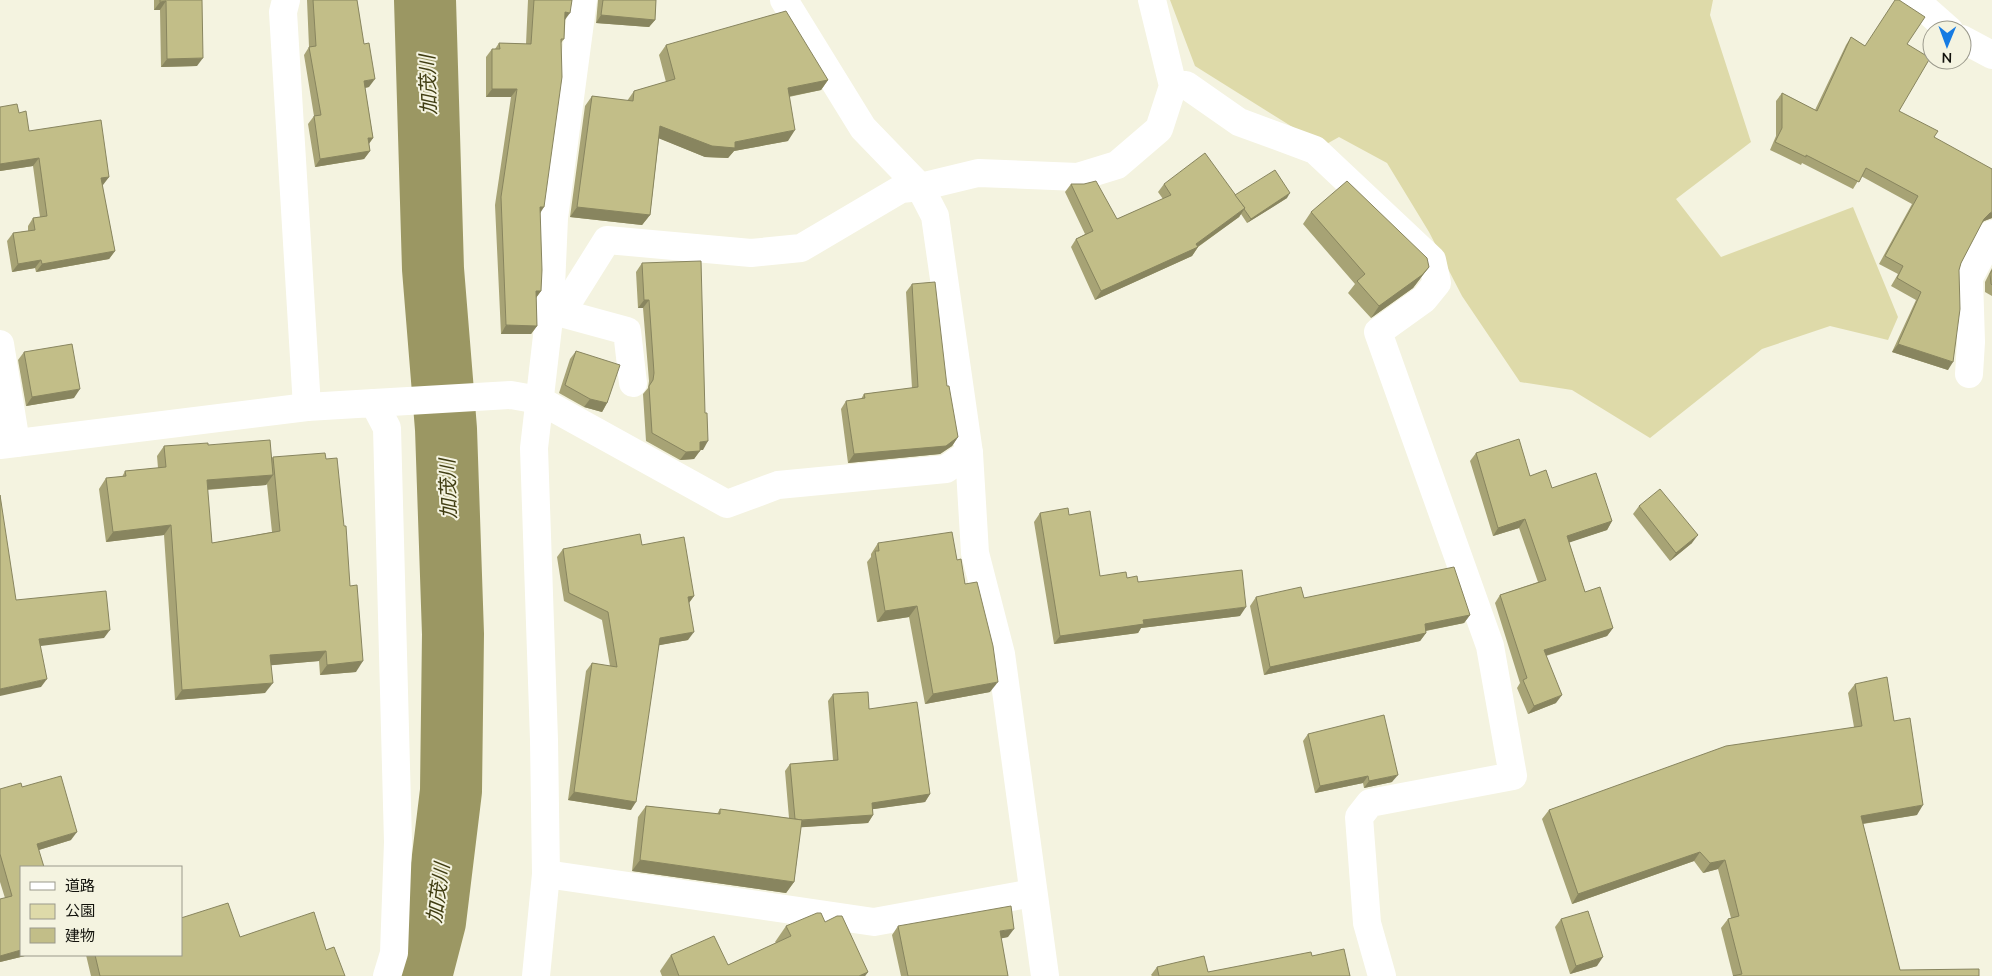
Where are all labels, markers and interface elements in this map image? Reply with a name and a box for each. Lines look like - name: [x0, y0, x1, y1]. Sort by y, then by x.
- north arrow: [1922, 20, 1972, 70]
- text: N: [1941, 49, 1952, 67]
- water label: 加茂川: [414, 53, 441, 115]
- water label: 加茂川: [434, 457, 461, 519]
- water label: 加茂川: [421, 860, 454, 924]
- legend: [20, 866, 182, 956]
- text: 道路: [65, 876, 95, 895]
- text: 公園: [65, 901, 95, 920]
- text: 建物: [65, 926, 95, 945]

